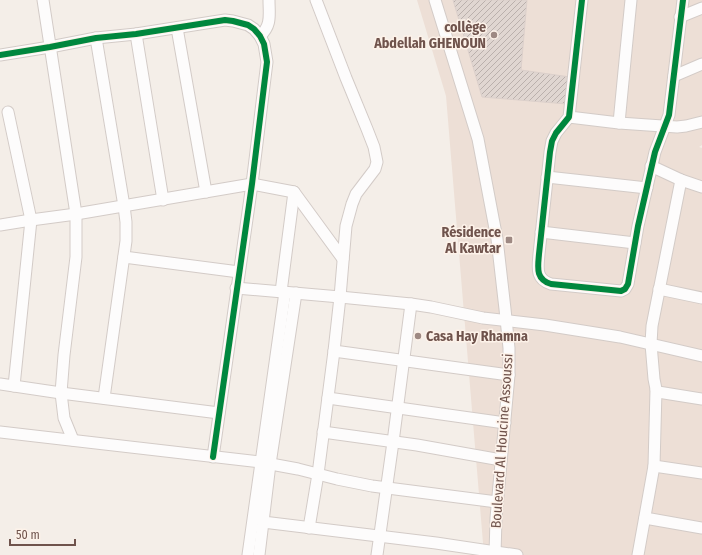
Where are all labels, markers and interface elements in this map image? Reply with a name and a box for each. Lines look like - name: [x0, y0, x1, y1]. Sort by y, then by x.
- place label: collège Abdellah GHENOUN: [373, 19, 486, 52]
- marker: collège Abdellah GHENOUN: [489, 30, 499, 40]
- place label: Résidence Al Kawtar: [442, 224, 502, 257]
- marker: Résidence Al Kawtar: [504, 235, 514, 245]
- place label: Casa Hay Rhamna: [426, 328, 528, 345]
- marker: Casa Hay Rhamna: [413, 331, 423, 341]
- street label: Boulevard Al Houcine Assoussi: [487, 353, 517, 529]
- scale bar: [10, 521, 75, 547]
- text: 50 m: [16, 528, 40, 542]

